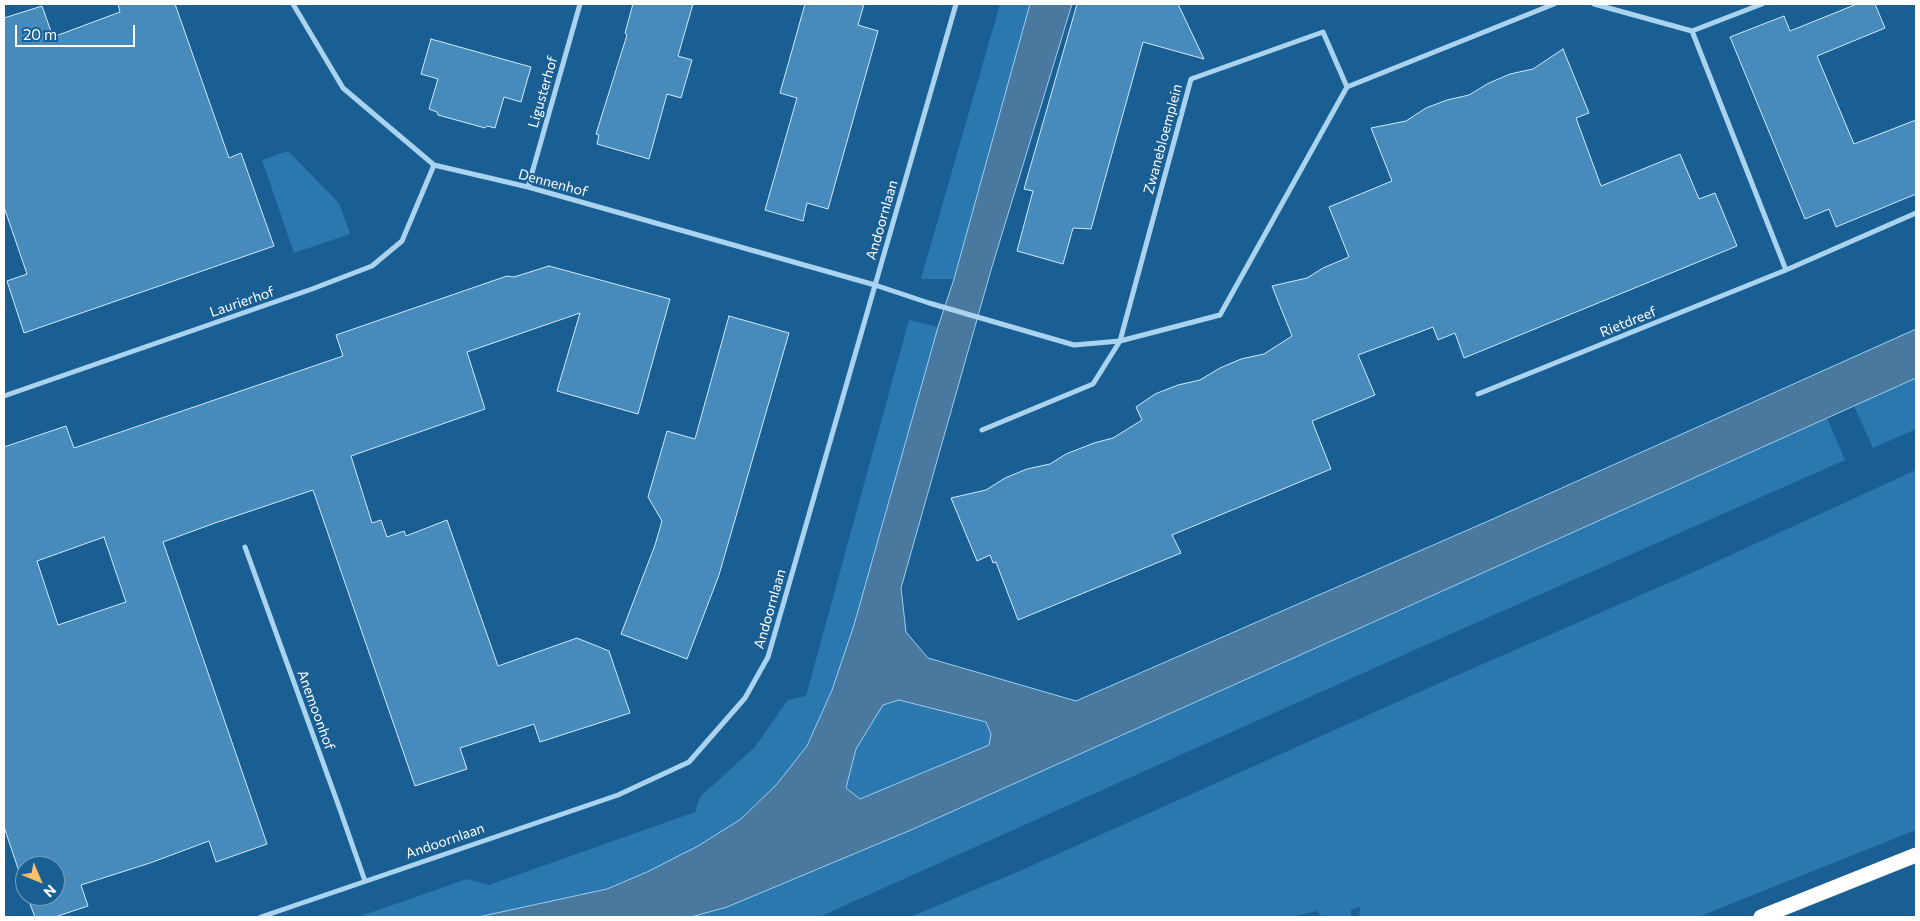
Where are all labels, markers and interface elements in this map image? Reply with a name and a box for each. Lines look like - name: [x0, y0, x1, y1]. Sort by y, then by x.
- scale bar: [18, 15, 138, 47]
- text: 20 m: [23, 25, 57, 43]
- street label: Ligusterhof: [525, 54, 561, 130]
- street label: Zwanebloemplein: [1140, 82, 1186, 196]
- street label: Dennenhof: [517, 166, 589, 200]
- street label: Andoornlaan: [863, 178, 901, 262]
- street label: Laurierhof: [208, 283, 276, 321]
- street label: Rietdreef: [1597, 303, 1659, 341]
- street label: Andoornlaan: [751, 567, 789, 651]
- street label: Anemoonhof: [294, 668, 338, 752]
- street label: Andoornlaan: [403, 820, 487, 862]
- north arrow: [15, 856, 65, 906]
- text: N: [41, 882, 60, 901]

